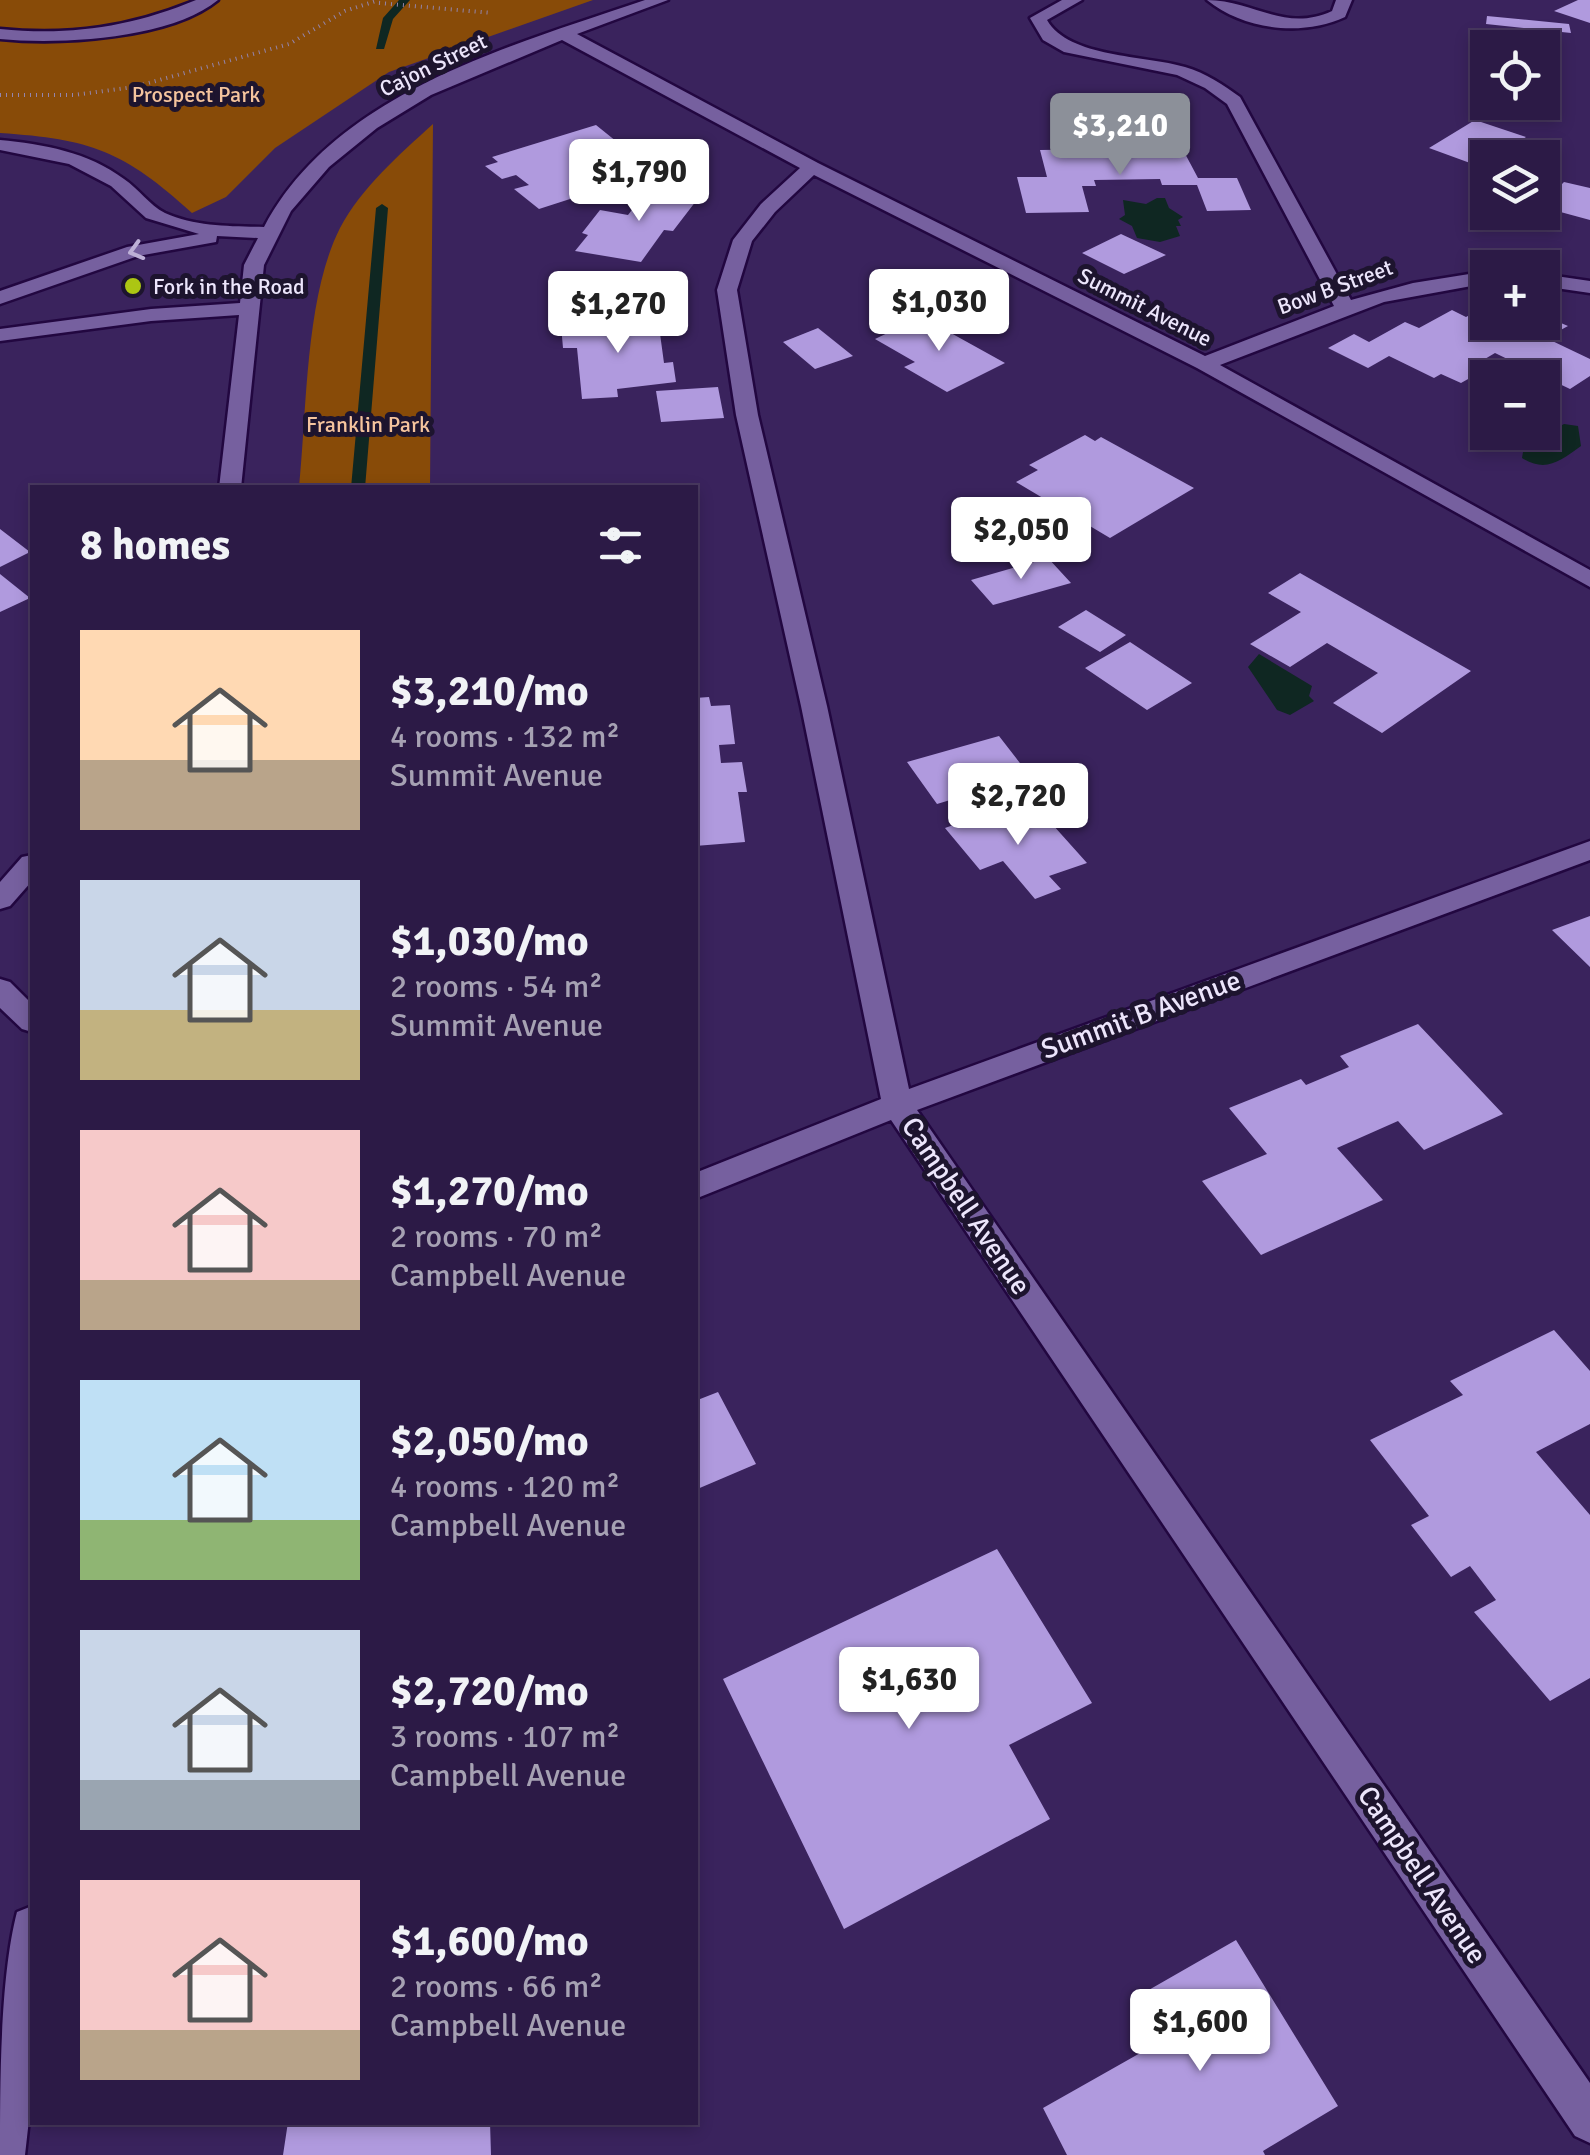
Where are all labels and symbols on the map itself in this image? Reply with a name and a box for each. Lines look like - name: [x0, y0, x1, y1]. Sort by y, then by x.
- street label: Cajon Street: [375, 27, 491, 103]
- park label: Prospect Park: [132, 81, 260, 108]
- pin: $3,210: [1039, 93, 1201, 178]
- pin: $1,790: [558, 139, 720, 224]
- one-way arrow: [127, 240, 145, 261]
- street label: Bow B Street: [1274, 254, 1397, 320]
- street label: Summit Avenue: [1074, 262, 1216, 352]
- pin: $1,030: [858, 269, 1020, 354]
- pin: $1,270: [537, 271, 699, 356]
- place label: Fork in the Road: [153, 273, 305, 300]
- marker: Fork in the Road: [122, 275, 144, 297]
- park label: Franklin Park: [306, 411, 430, 438]
- pin: $2,050: [940, 497, 1102, 582]
- pin: $2,720: [937, 763, 1099, 848]
- street label: Summit B Avenue: [1037, 963, 1245, 1067]
- street label: Campbell Avenue: [894, 1111, 1038, 1301]
- pin: $1,630: [828, 1647, 990, 1732]
- street label: Campbell Avenue: [1350, 1780, 1494, 1970]
- pin: $1,600: [1119, 1989, 1281, 2074]

